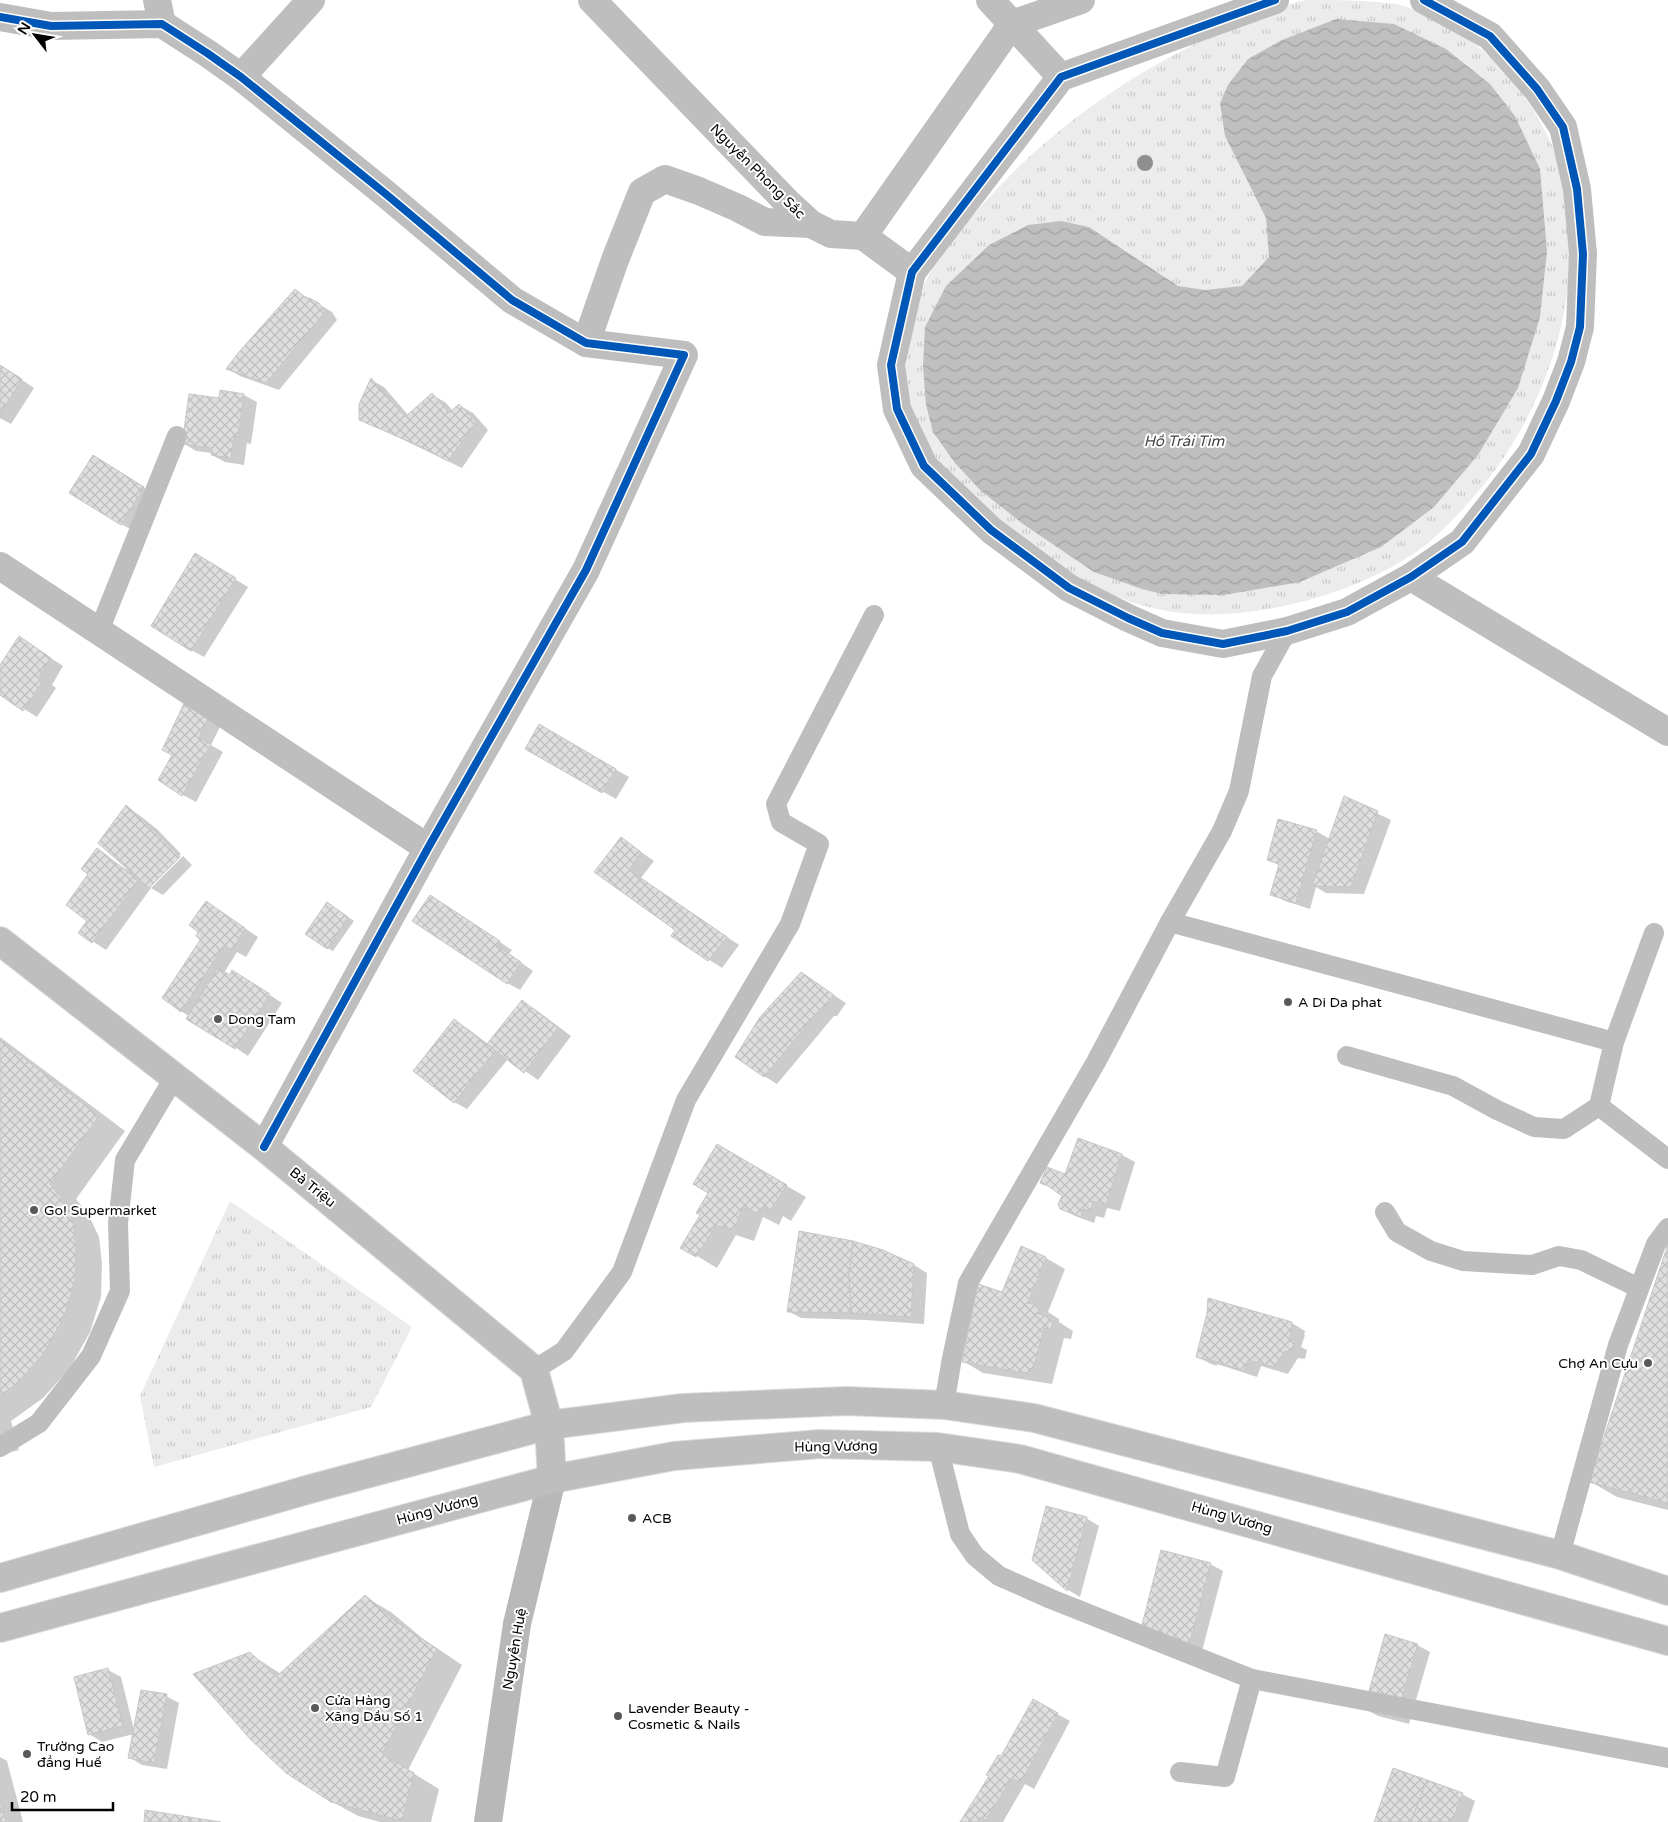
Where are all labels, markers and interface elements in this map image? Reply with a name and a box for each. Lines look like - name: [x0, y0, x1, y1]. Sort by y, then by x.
- north arrow: [10, 10, 60, 60]
- text: N: [14, 19, 34, 38]
- street label: Nguyễn Phong Sắc: [707, 120, 809, 222]
- water label: Hồ Trái Tim: [1144, 432, 1226, 450]
- place label: A Di Da phat: [1298, 994, 1383, 1011]
- marker: A Di Da phat: [1282, 996, 1294, 1008]
- place label: Dong Tam: [228, 1011, 296, 1028]
- marker: Dong Tam: [212, 1013, 224, 1025]
- street label: Bà Triệu: [286, 1164, 339, 1211]
- place label: Go! Supermarket: [44, 1202, 157, 1219]
- marker: Go! Supermarket: [28, 1204, 40, 1216]
- place label: Chợ An Cựu: [1558, 1355, 1638, 1372]
- marker: Chợ An Cựu: [1642, 1357, 1654, 1369]
- street label: Hùng Vương: [794, 1437, 878, 1456]
- street label: Hùng Vương: [395, 1490, 480, 1529]
- street label: Hùng Vương: [1189, 1498, 1274, 1537]
- place label: ACB: [642, 1510, 672, 1527]
- marker: ACB: [626, 1512, 638, 1524]
- street label: Nguyễn Huệ: [499, 1607, 530, 1691]
- place label: Cửa Hàng Xăng Dầu Số 1: [325, 1692, 423, 1725]
- place label: Lavender Beauty - Cosmetic & Nails: [628, 1700, 749, 1733]
- marker: Cửa Hàng Xăng Dầu Số 1: [309, 1702, 321, 1714]
- marker: Lavender Beauty - Cosmetic & Nails: [612, 1710, 624, 1722]
- place label: Trường Cao đẳng Huế: [37, 1738, 114, 1771]
- marker: Trường Cao đẳng Huế: [21, 1748, 33, 1760]
- scale bar: [12, 1780, 114, 1812]
- text: 20 m: [20, 1788, 57, 1806]

